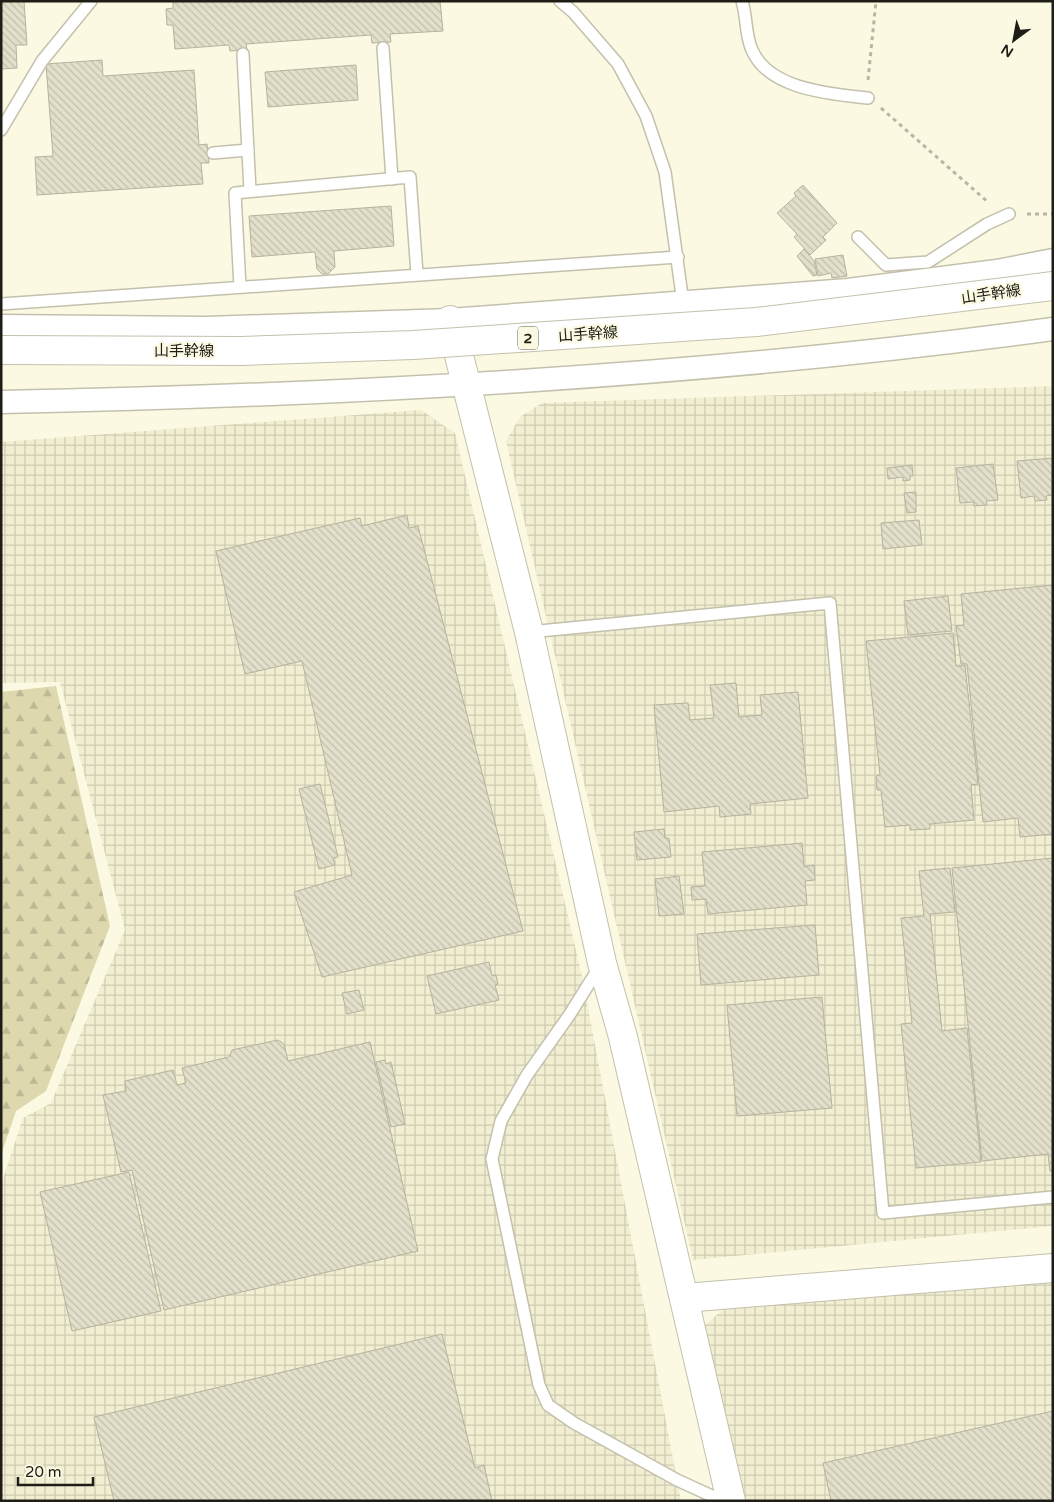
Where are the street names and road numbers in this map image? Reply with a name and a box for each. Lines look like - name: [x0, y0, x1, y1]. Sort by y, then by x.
- street label: 山手幹線: [960, 281, 1022, 307]
- street label: 山手幹線: [557, 323, 619, 345]
- road number: 2: [518, 326, 538, 349]
- street label: 山手幹線: [154, 342, 214, 360]

